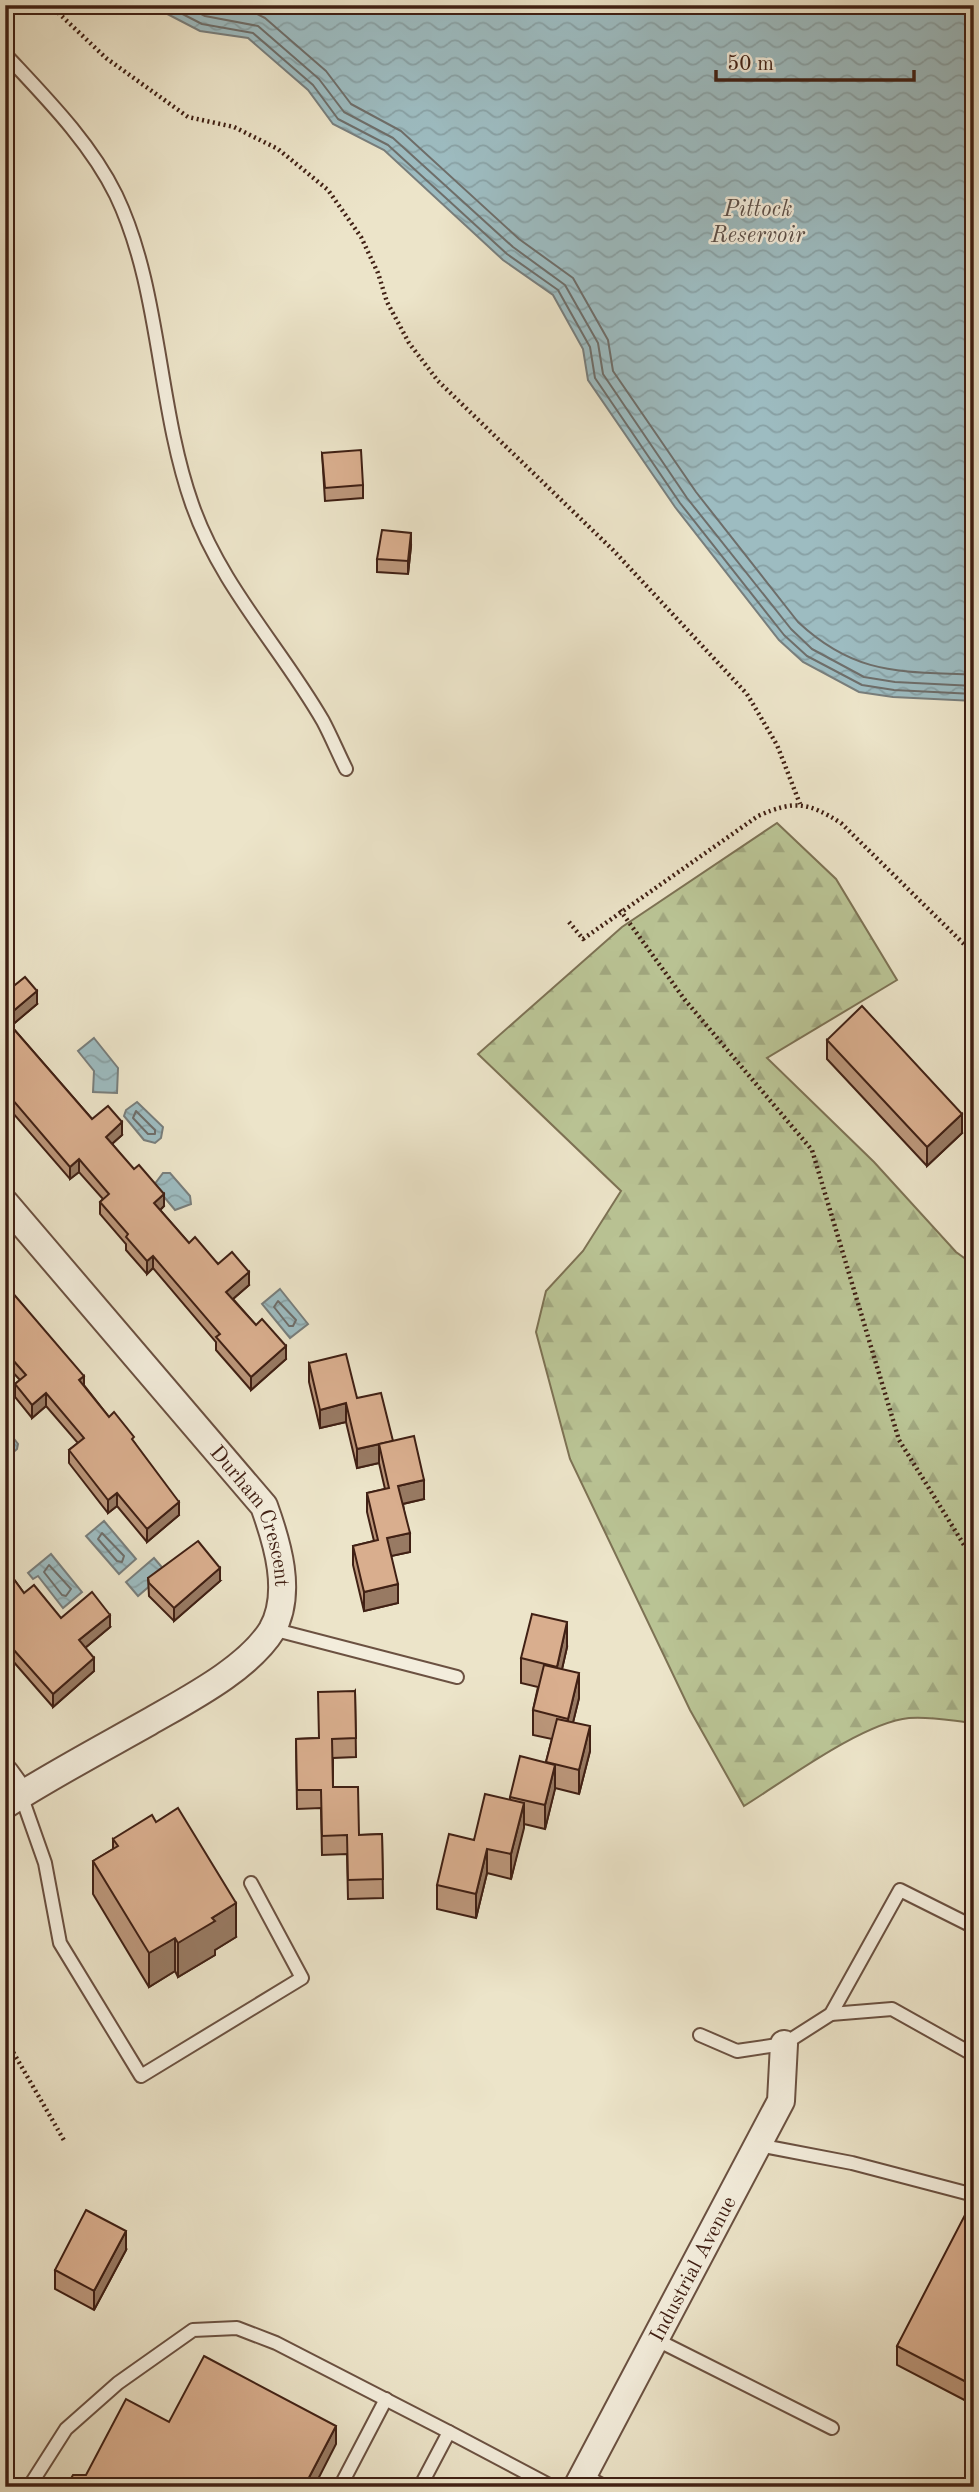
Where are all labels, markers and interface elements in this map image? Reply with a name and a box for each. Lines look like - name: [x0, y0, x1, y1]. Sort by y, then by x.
- scale bar: [716, 38, 914, 82]
- text: 50 m: [727, 54, 774, 75]
- water label: Pittock Reservoir: [710, 198, 806, 247]
- street label: Durham Crescent: [205, 1442, 291, 1587]
- street label: Industrial Avenue: [647, 2193, 741, 2346]

